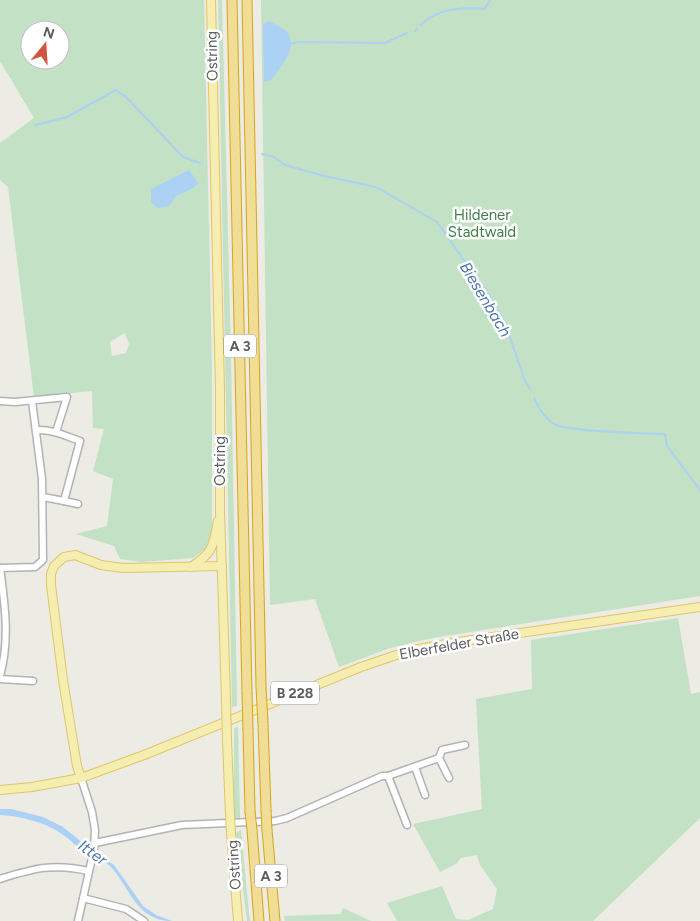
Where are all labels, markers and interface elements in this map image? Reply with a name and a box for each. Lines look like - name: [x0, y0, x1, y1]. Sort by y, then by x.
- north arrow: [20, 20, 70, 70]
- text: N: [41, 23, 57, 43]
- street label: Ostring: [203, 31, 221, 81]
- park label: Hildener Stadtwald: [448, 206, 516, 241]
- water label: Biesenbach: [456, 258, 515, 340]
- road number: A 3: [224, 334, 256, 358]
- street label: Ostring: [211, 436, 229, 486]
- street label: Elberfelder Straße: [398, 625, 520, 663]
- road number: B 228: [271, 681, 319, 704]
- water label: Itter: [75, 836, 111, 869]
- street label: Ostring: [223, 839, 245, 891]
- road number: A 3: [255, 864, 287, 888]

